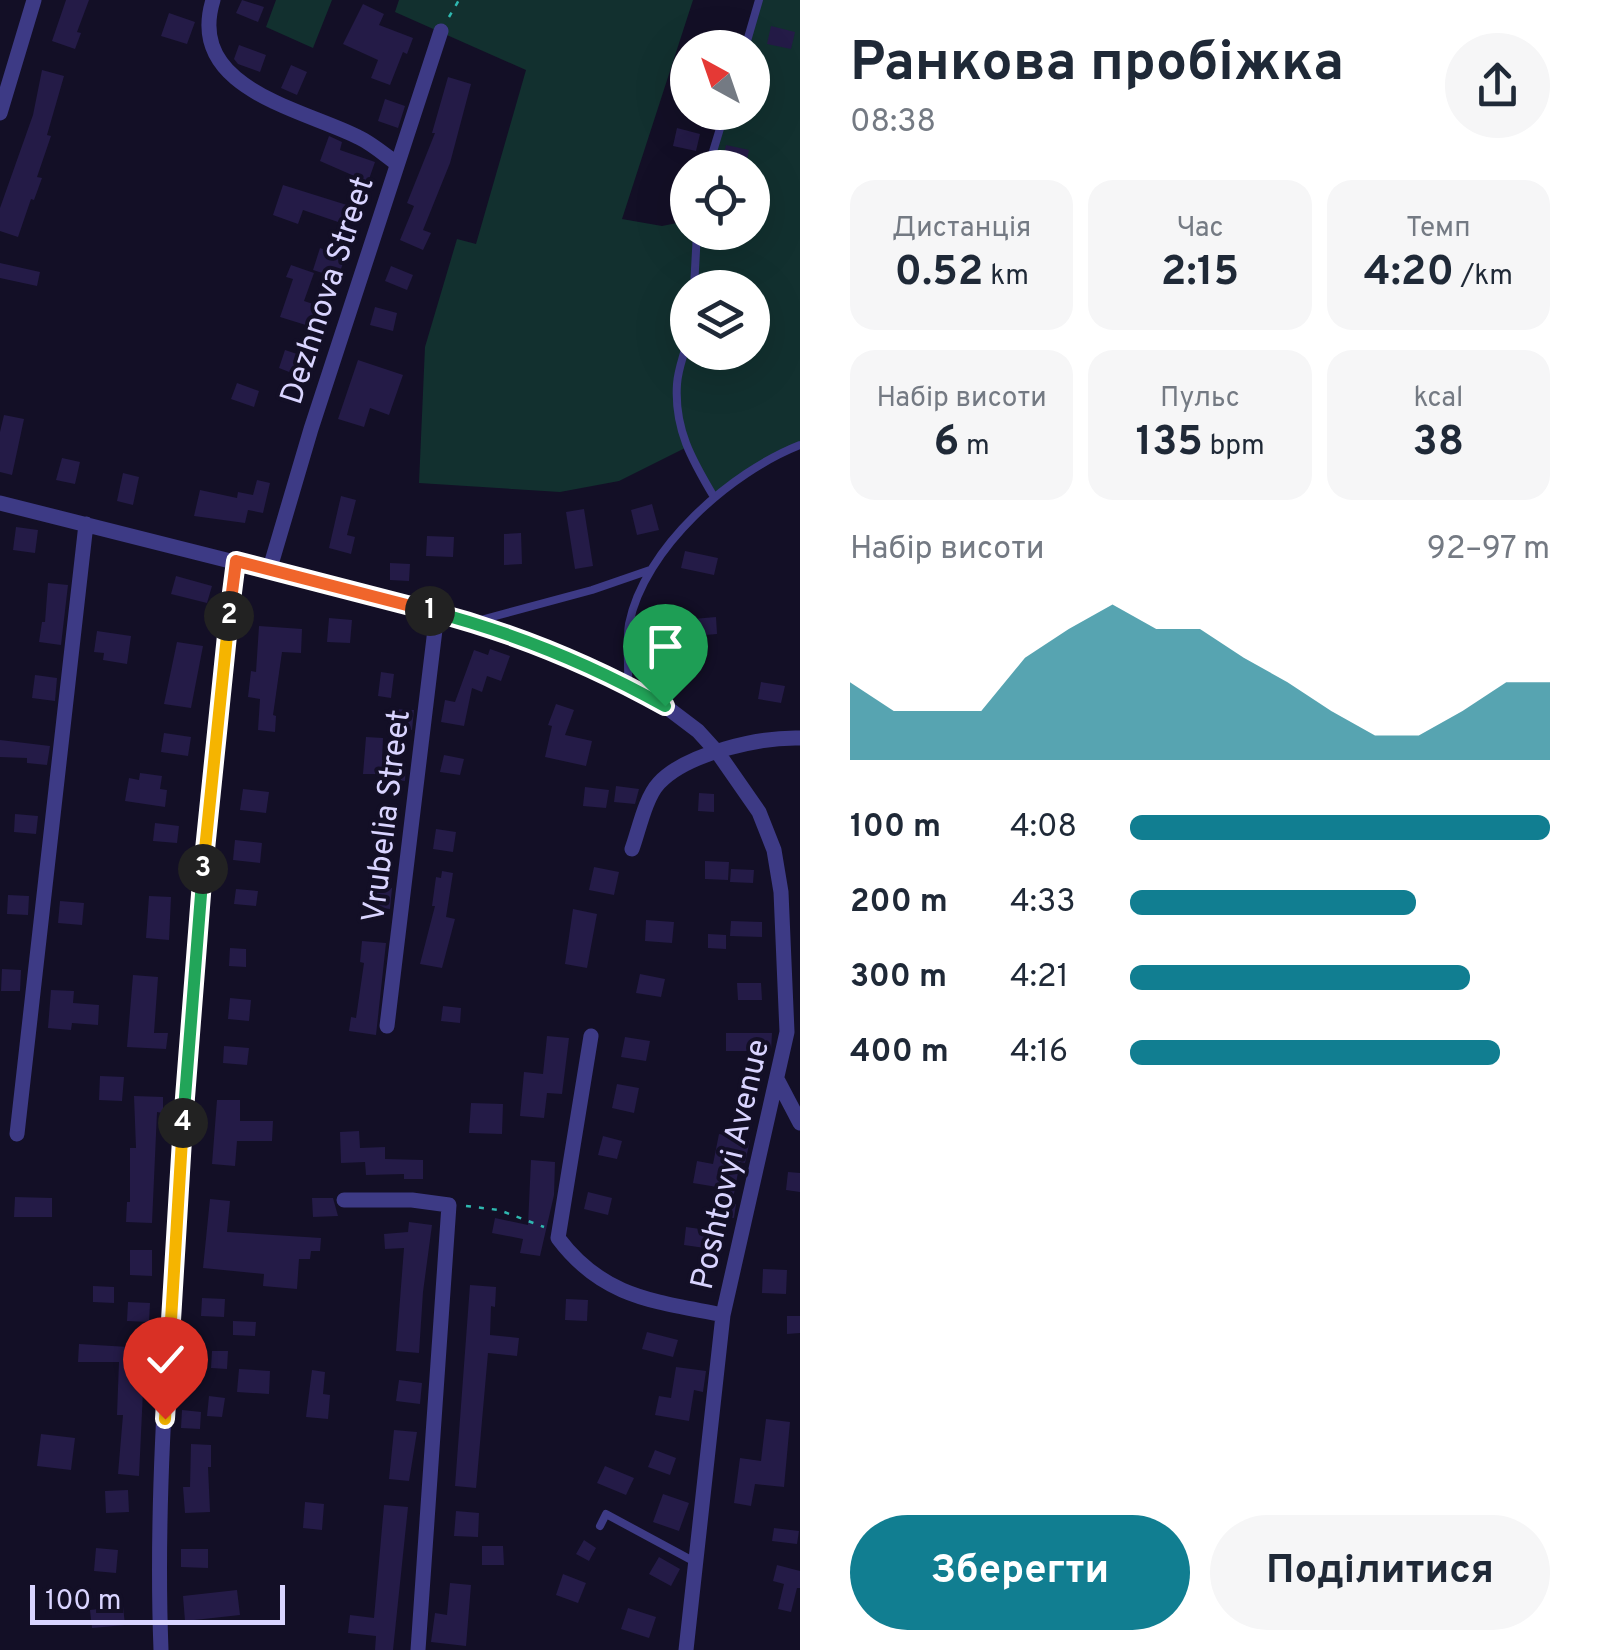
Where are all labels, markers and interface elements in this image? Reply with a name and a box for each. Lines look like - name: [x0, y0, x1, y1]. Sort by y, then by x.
- north arrow: [670, 30, 770, 130]
- map controls: [670, 30, 770, 370]
- text: Ранкова пробіжка: [850, 30, 1344, 100]
- button: share: [1445, 33, 1550, 138]
- text: 08:38: [850, 103, 936, 143]
- button: locate: [670, 150, 770, 250]
- street label: Dezhnova Street: [273, 172, 385, 410]
- text: Дистанція: [892, 211, 1031, 247]
- text: Час: [1176, 211, 1224, 247]
- text: Темп: [1406, 211, 1471, 247]
- text: 0.52: [894, 247, 984, 300]
- text: 2:15: [1161, 247, 1239, 300]
- text: 4:20: [1364, 247, 1454, 300]
- text: km: [984, 259, 1029, 295]
- text: /km: [1454, 259, 1513, 295]
- button: layers: [670, 270, 770, 370]
- text: Набір висоти: [877, 381, 1047, 417]
- text: Пульс: [1160, 381, 1240, 417]
- text: kcal: [1413, 381, 1463, 417]
- text: 6: [934, 417, 959, 470]
- text: 135: [1135, 417, 1203, 470]
- text: 38: [1413, 417, 1464, 470]
- text: m: [959, 429, 990, 465]
- text: bpm: [1203, 429, 1265, 465]
- text: Набір висоти: [850, 530, 1045, 570]
- text: 92–97 m: [1427, 530, 1550, 570]
- pin: 1: [405, 586, 455, 636]
- pin: 2: [204, 591, 254, 641]
- text: 1: [424, 593, 436, 629]
- text: 2: [220, 598, 238, 634]
- pin: [623, 604, 708, 707]
- icon: arrive: [638, 619, 693, 674]
- street label: Vrubelia Street: [355, 707, 421, 925]
- text: 100 m: [850, 808, 941, 848]
- text: 4:08: [1010, 808, 1077, 848]
- pin: 3: [178, 844, 228, 894]
- text: 3: [195, 851, 211, 887]
- text: 200 m: [850, 883, 948, 923]
- text: 4:33: [1010, 883, 1076, 923]
- text: 300 m: [850, 958, 947, 998]
- text: 4:21: [1010, 958, 1069, 998]
- text: 400 m: [850, 1033, 949, 1073]
- text: 4:16: [1010, 1033, 1068, 1073]
- street label: Poshtovyi Avenue: [684, 1036, 780, 1294]
- pin: 4: [158, 1098, 208, 1148]
- text: 4: [174, 1105, 192, 1141]
- pin: [123, 1317, 208, 1420]
- icon: check: [138, 1332, 193, 1387]
- button: Зберегти: [850, 1515, 1190, 1630]
- button: Поділитися: [1210, 1515, 1550, 1630]
- scale bar: [30, 1580, 285, 1624]
- text: 100 m: [45, 1584, 121, 1620]

